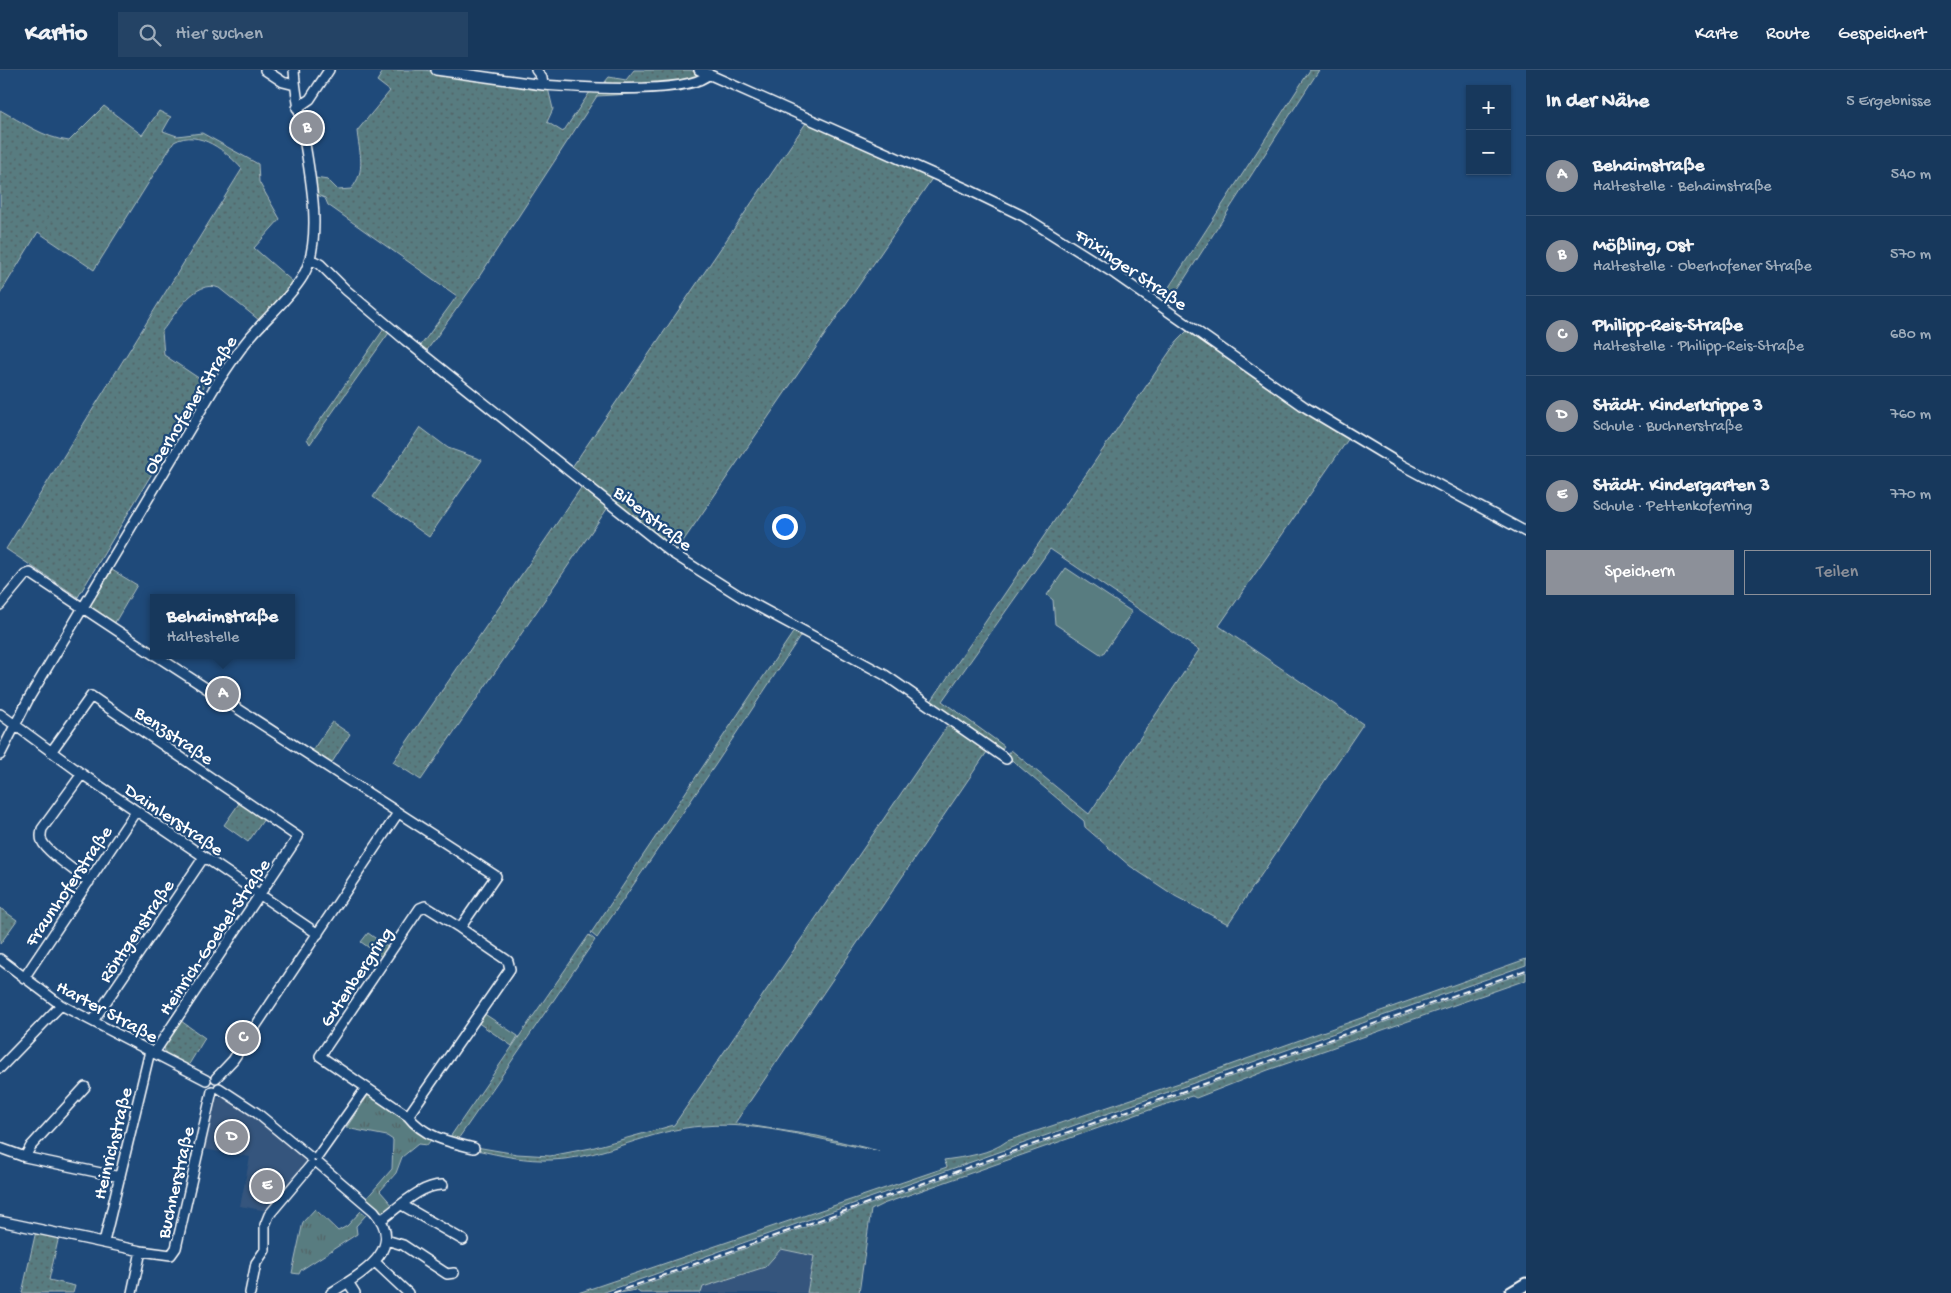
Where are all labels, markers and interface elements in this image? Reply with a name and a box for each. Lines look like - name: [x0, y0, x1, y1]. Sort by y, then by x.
- search box: [118, 12, 468, 57]
- text: Kartio: [25, 20, 88, 49]
- icon: search: [136, 21, 164, 49]
- text: Hier suchen: [176, 23, 263, 46]
- text: Karte: [1695, 24, 1738, 45]
- text: Route: [1766, 24, 1810, 45]
- text: Gespeichert: [1838, 24, 1926, 45]
- map controls: [1466, 85, 1511, 175]
- button: +: [1466, 85, 1511, 130]
- text: In der Nähe: [1546, 90, 1649, 115]
- text: 5 Ergebnisse: [1846, 93, 1931, 112]
- pin: B: [291, 109, 323, 147]
- button: −: [1466, 130, 1511, 175]
- text: Behaimstraße: [1593, 155, 1704, 178]
- text: A: [1557, 166, 1567, 185]
- text: 540 m: [1891, 166, 1931, 185]
- text: Haltestelle · Behaimstraße: [1593, 178, 1772, 197]
- street label: Frixinger Straße: [1069, 224, 1191, 317]
- text: Mößling, Ost: [1593, 235, 1692, 258]
- text: B: [1558, 246, 1566, 265]
- text: 570 m: [1890, 246, 1931, 265]
- text: Haltestelle · Oberhofener Straße: [1593, 258, 1812, 277]
- text: Philipp-Reis-Straße: [1593, 315, 1743, 338]
- text: C: [1558, 326, 1566, 345]
- text: 680 m: [1890, 326, 1931, 345]
- street label: Oberhofener Straße: [140, 332, 244, 479]
- text: Haltestelle · Philipp-Reis-Straße: [1593, 338, 1804, 357]
- text: Städt. Kinderkrippe 3: [1593, 395, 1763, 418]
- text: D: [1557, 406, 1567, 425]
- text: 760 m: [1890, 406, 1931, 425]
- text: Schule · Buchnerstraße: [1593, 418, 1743, 437]
- text: Städt. Kindergarten 3: [1593, 475, 1770, 498]
- street label: Biberstraße: [607, 481, 696, 558]
- text: E: [1557, 486, 1567, 505]
- text: 770 m: [1890, 486, 1931, 505]
- text: Schule · Pettenkoferring: [1593, 498, 1752, 517]
- your location: [772, 514, 798, 540]
- button: Speichern: [1546, 550, 1734, 595]
- button: Teilen: [1744, 550, 1931, 595]
- popup: [150, 594, 295, 659]
- text: Behaimstraße: [167, 606, 278, 629]
- text: Haltestelle: [167, 629, 239, 648]
- pin: A: [207, 675, 239, 713]
- street label: Benzstraße: [128, 702, 217, 772]
- street label: Daimlerstraße: [117, 778, 227, 863]
- street label: Fraunhoferstraße: [20, 822, 119, 953]
- street label: Heinrich-Goebel-Straße: [155, 855, 277, 1021]
- street label: Röntgenstraße: [95, 876, 181, 988]
- street label: Gutenbergring: [316, 923, 400, 1032]
- street label: Harter Straße: [51, 977, 161, 1050]
- pin: C: [227, 1019, 259, 1057]
- street label: Heinrichstraße: [89, 1085, 139, 1202]
- pin: D: [216, 1118, 248, 1156]
- street label: Buchnerstraße: [153, 1124, 202, 1242]
- pin: E: [251, 1167, 283, 1205]

